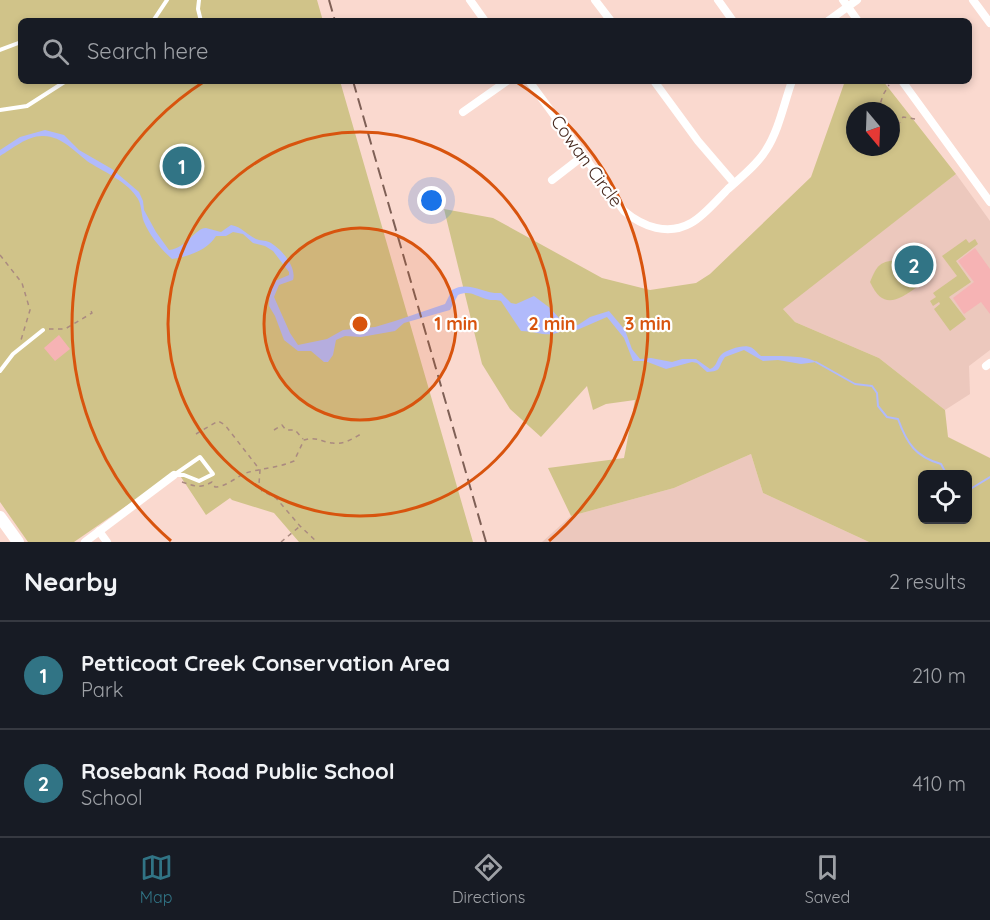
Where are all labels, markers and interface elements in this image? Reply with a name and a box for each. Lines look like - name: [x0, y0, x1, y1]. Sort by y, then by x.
- search box: [18, 18, 972, 84]
- icon: search: [39, 35, 72, 68]
- text: Search here: [87, 37, 208, 65]
- north arrow: [846, 102, 900, 156]
- street label: Cowan Circle: [546, 111, 628, 211]
- pin: 1: [162, 144, 201, 188]
- your location: [417, 186, 446, 215]
- pin: 2: [894, 242, 934, 288]
- text: 1 min: [434, 312, 478, 335]
- text: 2 min: [529, 312, 575, 335]
- text: 3 min: [625, 312, 671, 335]
- centre of rings: [350, 314, 370, 334]
- map controls: [918, 470, 972, 524]
- button: locate: [918, 470, 972, 524]
- text: Nearby: [24, 565, 118, 598]
- text: 2 results: [889, 569, 966, 594]
- text: Petticoat Creek Conservation Area: [81, 649, 450, 677]
- text: 1: [40, 663, 47, 688]
- text: 210 m: [912, 663, 966, 688]
- text: Park: [81, 677, 123, 702]
- text: Rosebank Road Public School: [81, 757, 395, 785]
- text: 2: [38, 771, 49, 796]
- text: 410 m: [913, 771, 966, 796]
- text: School: [81, 785, 143, 810]
- tab: Map: [140, 851, 173, 907]
- tab: Directions: [452, 851, 525, 907]
- tab: Saved: [805, 851, 850, 907]

